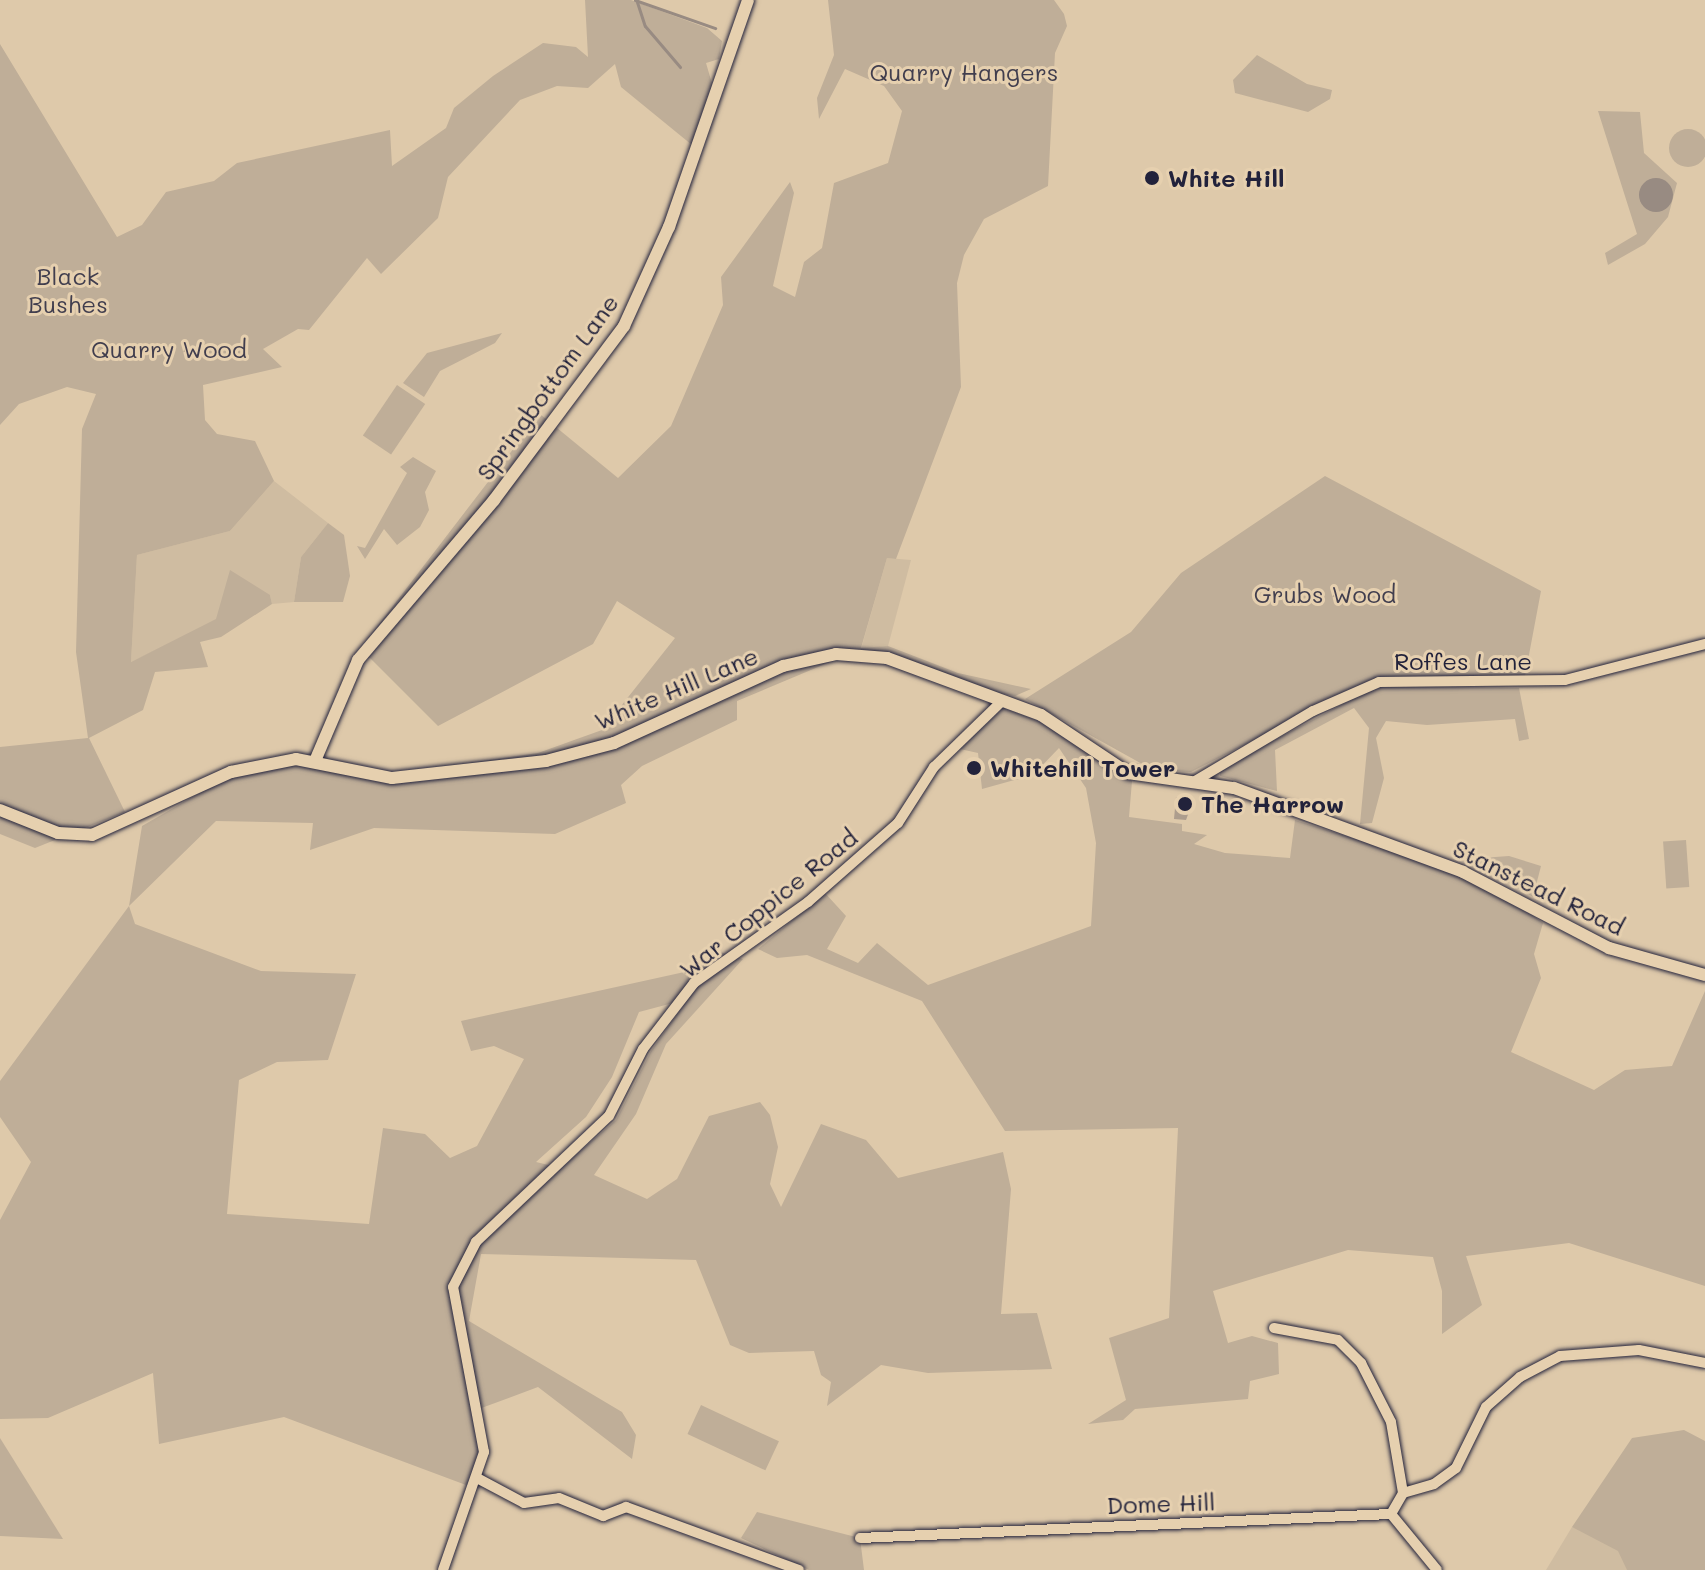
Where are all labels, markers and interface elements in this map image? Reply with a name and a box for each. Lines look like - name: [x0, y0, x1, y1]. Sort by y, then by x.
- park label: Quarry Hangers: [870, 58, 1058, 86]
- place label: White Hill: [1168, 164, 1284, 192]
- marker: White Hill: [1143, 169, 1161, 187]
- park label: Black Bushes: [28, 262, 108, 318]
- street label: Springbottom Lane: [470, 289, 624, 485]
- park label: Quarry Wood: [91, 335, 247, 363]
- park label: Grubs Wood: [1254, 580, 1396, 608]
- street label: White Hill Lane: [590, 641, 762, 735]
- street label: Roffes Lane: [1394, 647, 1532, 675]
- place label: Whitehill Tower: [990, 754, 1175, 782]
- marker: Whitehill Tower: [965, 759, 983, 777]
- place label: The Harrow: [1201, 790, 1344, 818]
- marker: The Harrow: [1176, 795, 1194, 813]
- street label: War Coppice Road: [673, 822, 863, 984]
- street label: Stanstead Road: [1449, 833, 1629, 941]
- street label: Dome Hill: [1106, 1487, 1216, 1519]

